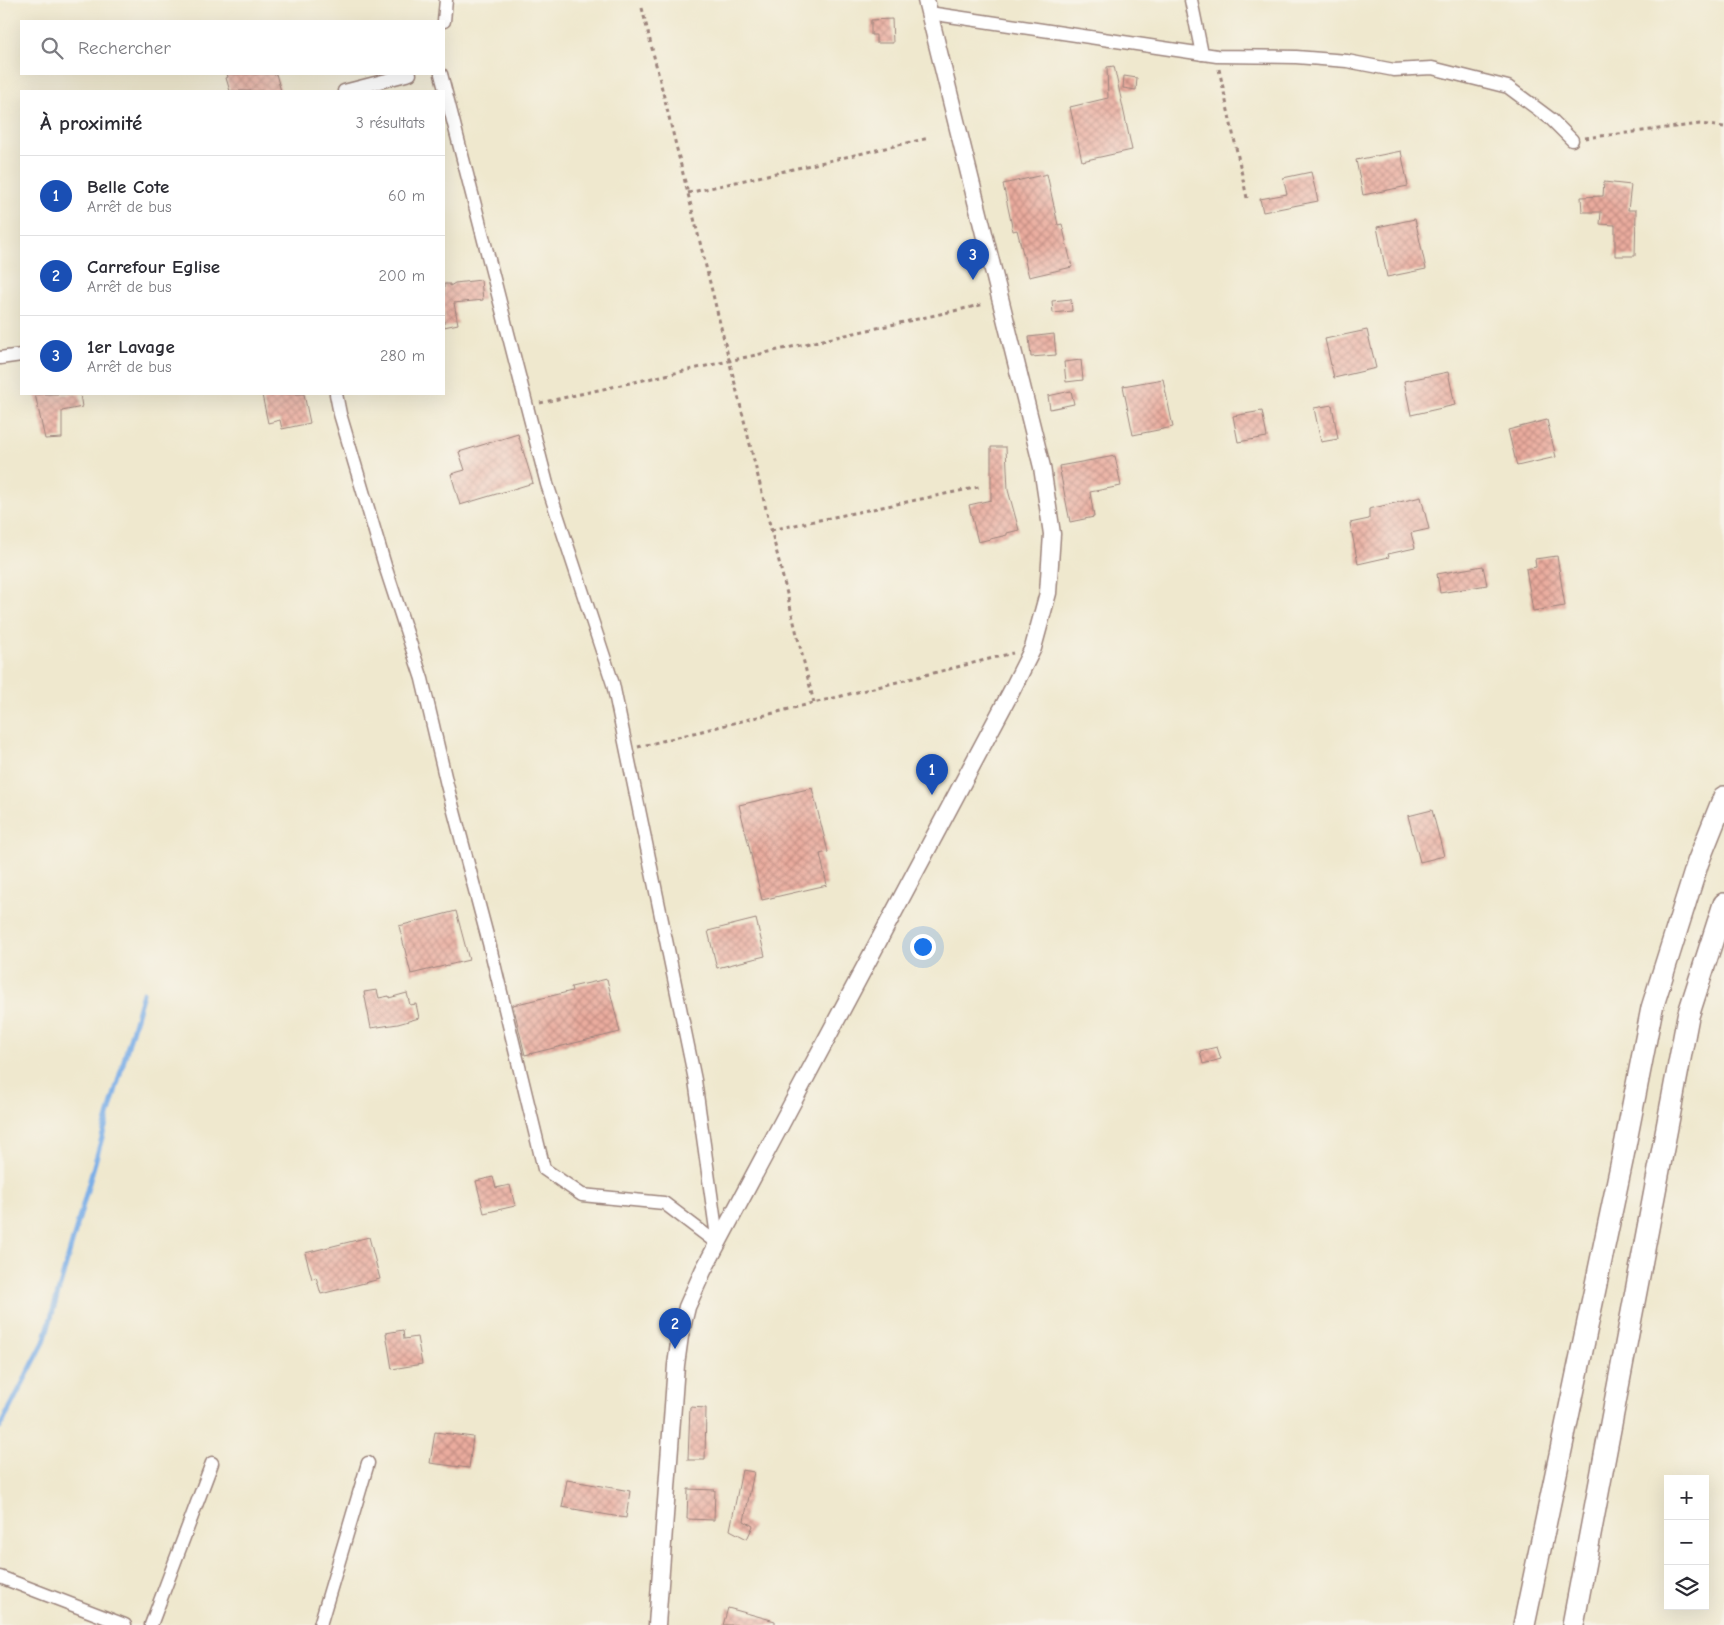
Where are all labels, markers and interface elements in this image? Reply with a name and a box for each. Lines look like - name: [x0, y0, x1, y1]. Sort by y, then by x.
- search box: [20, 20, 445, 75]
- icon: search: [38, 34, 66, 62]
- text: Rechercher: [78, 37, 171, 59]
- text: À proximité: [40, 111, 142, 135]
- text: 3 résultats: [356, 114, 425, 132]
- text: Belle Cote: [87, 176, 169, 198]
- text: 1: [53, 187, 59, 205]
- text: 60 m: [388, 187, 425, 205]
- text: Arrêt de bus: [87, 198, 172, 216]
- pin: 3: [957, 239, 989, 280]
- text: Carrefour Eglise: [87, 256, 220, 278]
- text: 2: [52, 267, 60, 285]
- text: 200 m: [379, 267, 425, 285]
- text: Arrêt de bus: [87, 278, 172, 296]
- text: 1er Lavage: [87, 336, 175, 358]
- text: 3: [52, 347, 60, 365]
- text: 280 m: [380, 347, 425, 365]
- text: Arrêt de bus: [87, 358, 172, 376]
- pin: 1: [916, 754, 948, 795]
- your location: [910, 934, 936, 960]
- pin: 2: [659, 1308, 691, 1349]
- map controls: [1664, 1475, 1709, 1610]
- button: +: [1664, 1475, 1709, 1520]
- button: −: [1664, 1520, 1709, 1565]
- button: layers: [1664, 1565, 1709, 1610]

